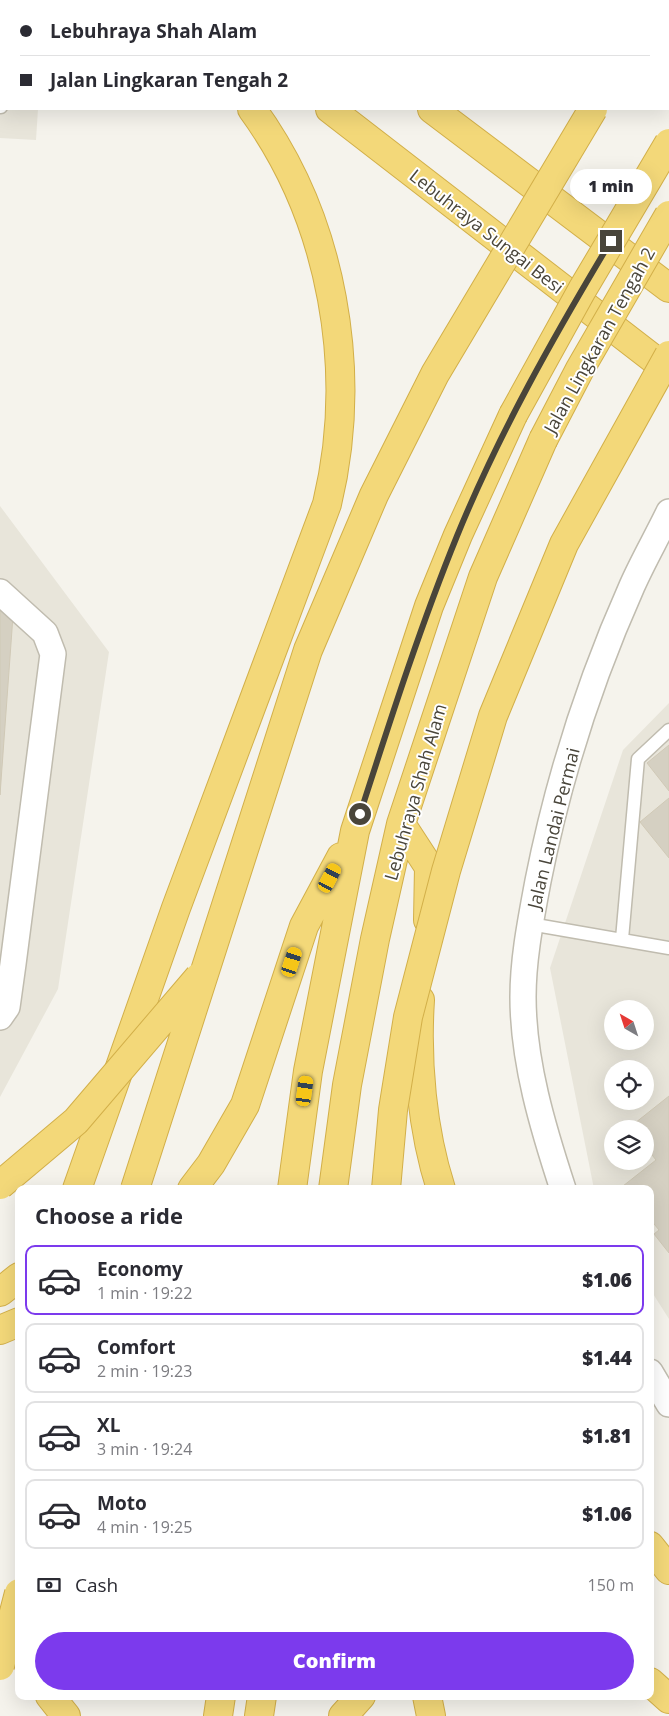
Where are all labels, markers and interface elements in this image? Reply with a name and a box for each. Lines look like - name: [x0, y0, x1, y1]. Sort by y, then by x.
- text: Lebuhraya Shah Alam: [50, 18, 257, 44]
- text: Jalan Lingkaran Tengah 2: [50, 67, 288, 93]
- street label: Lebuhraya Sungai Besi: [405, 163, 569, 299]
- callout: 1 min: [570, 168, 652, 204]
- text: 1 min: [588, 175, 634, 197]
- route end: [600, 230, 622, 252]
- street label: Jalan Lingkaran Tengah 2: [537, 243, 660, 439]
- street label: Lebuhraya Shah Alam: [378, 701, 452, 883]
- street label: Jalan Landai Permai: [521, 745, 585, 913]
- route start: [349, 803, 371, 825]
- car: [316, 861, 343, 895]
- car: [280, 945, 303, 979]
- north arrow: [604, 1000, 654, 1050]
- map controls: [604, 1000, 654, 1170]
- button: locate: [604, 1060, 654, 1110]
- car: [295, 1075, 314, 1107]
- button: layers: [604, 1120, 654, 1170]
- text: Choose a ride: [35, 1200, 183, 1230]
- text: Economy: [97, 1256, 183, 1282]
- icon: car: [37, 1258, 82, 1303]
- text: $1.06: [582, 1267, 632, 1293]
- text: 1 min · 19:22: [97, 1282, 192, 1304]
- text: Comfort: [97, 1334, 176, 1360]
- icon: car: [37, 1336, 82, 1381]
- text: $1.44: [582, 1345, 632, 1371]
- text: 2 min · 19:23: [97, 1360, 192, 1382]
- text: XL: [97, 1412, 120, 1438]
- icon: car: [37, 1414, 82, 1459]
- text: $1.81: [582, 1423, 632, 1449]
- text: 3 min · 19:24: [97, 1438, 192, 1460]
- text: Moto: [97, 1490, 147, 1516]
- icon: car: [37, 1492, 82, 1537]
- text: $1.06: [582, 1501, 632, 1527]
- text: 4 min · 19:25: [97, 1516, 192, 1538]
- icon: cash: [35, 1571, 63, 1599]
- text: Cash: [75, 1572, 118, 1598]
- text: 150 m: [588, 1574, 634, 1596]
- button: Confirm: [35, 1632, 634, 1690]

